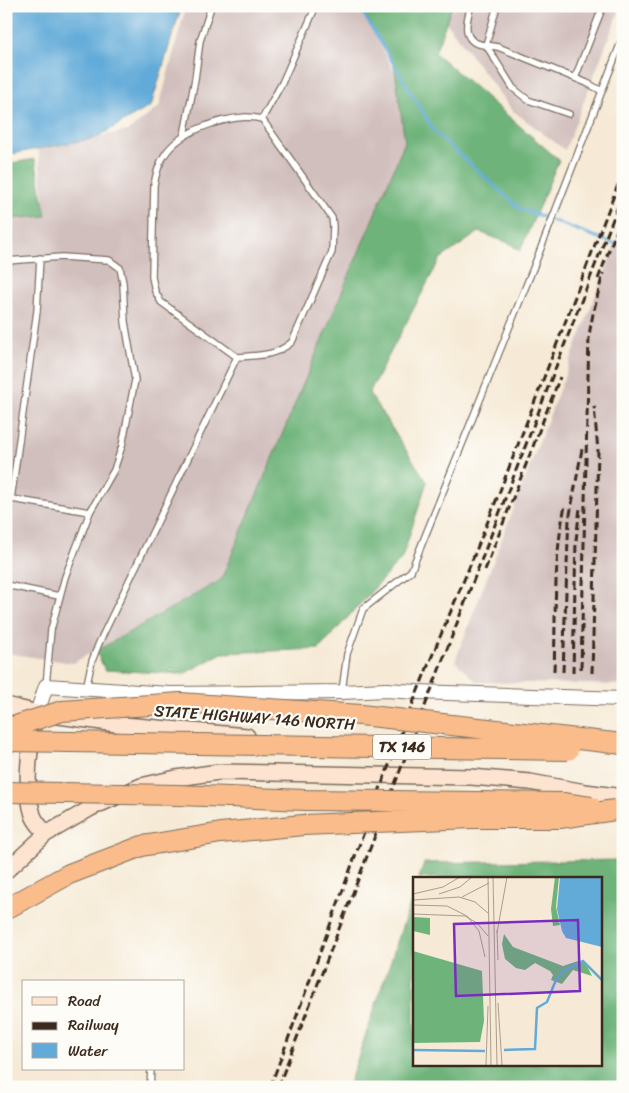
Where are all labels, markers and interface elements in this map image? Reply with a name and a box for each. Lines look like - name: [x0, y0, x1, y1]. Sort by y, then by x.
- street label: STATE HIGHWAY 146 NORTH: [153, 696, 356, 739]
- road number: TX 146: [373, 734, 431, 760]
- inset map: [413, 877, 602, 1066]
- legend: [22, 980, 185, 1070]
- text: Road: [68, 988, 101, 1014]
- text: Railway: [68, 1012, 119, 1038]
- text: Water: [68, 1038, 108, 1064]

